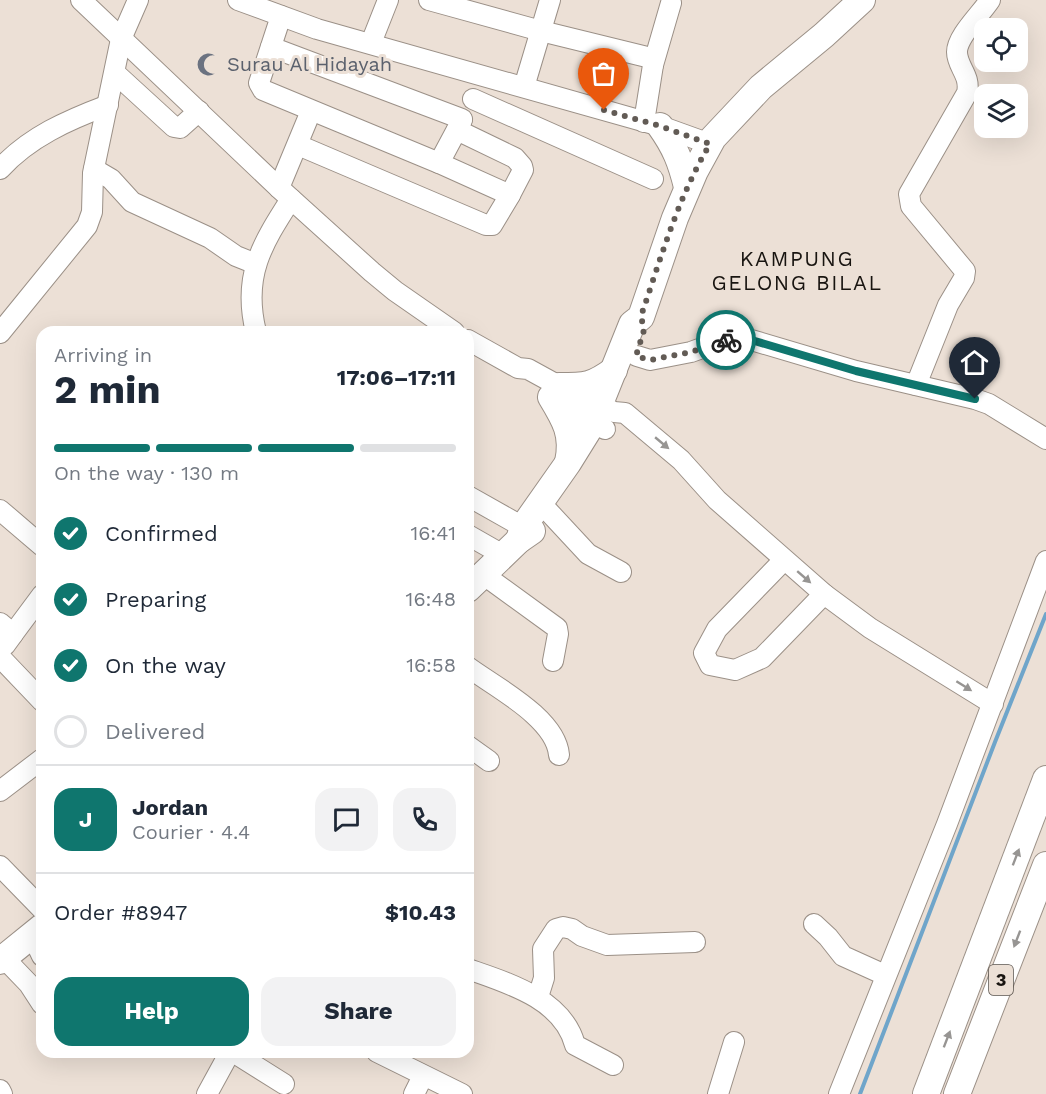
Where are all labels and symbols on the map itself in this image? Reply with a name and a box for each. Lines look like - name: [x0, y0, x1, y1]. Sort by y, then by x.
- pin: [578, 48, 629, 110]
- mosque icon: Surau Al Hidayah: [196, 51, 222, 77]
- place label: Surau Al Hidayah: [227, 52, 392, 76]
- district label: KAMPUNG GELONG BILAL: [711, 246, 883, 295]
- courier: [696, 310, 756, 370]
- pin: [949, 337, 1000, 399]
- one-way arrow: [654, 437, 670, 450]
- one-way arrow: [796, 570, 812, 583]
- one-way arrow: [956, 681, 972, 692]
- one-way arrow: [1012, 848, 1022, 866]
- one-way arrow: [1012, 931, 1022, 949]
- road number: 3: [989, 965, 1013, 995]
- one-way arrow: [943, 1030, 953, 1048]

